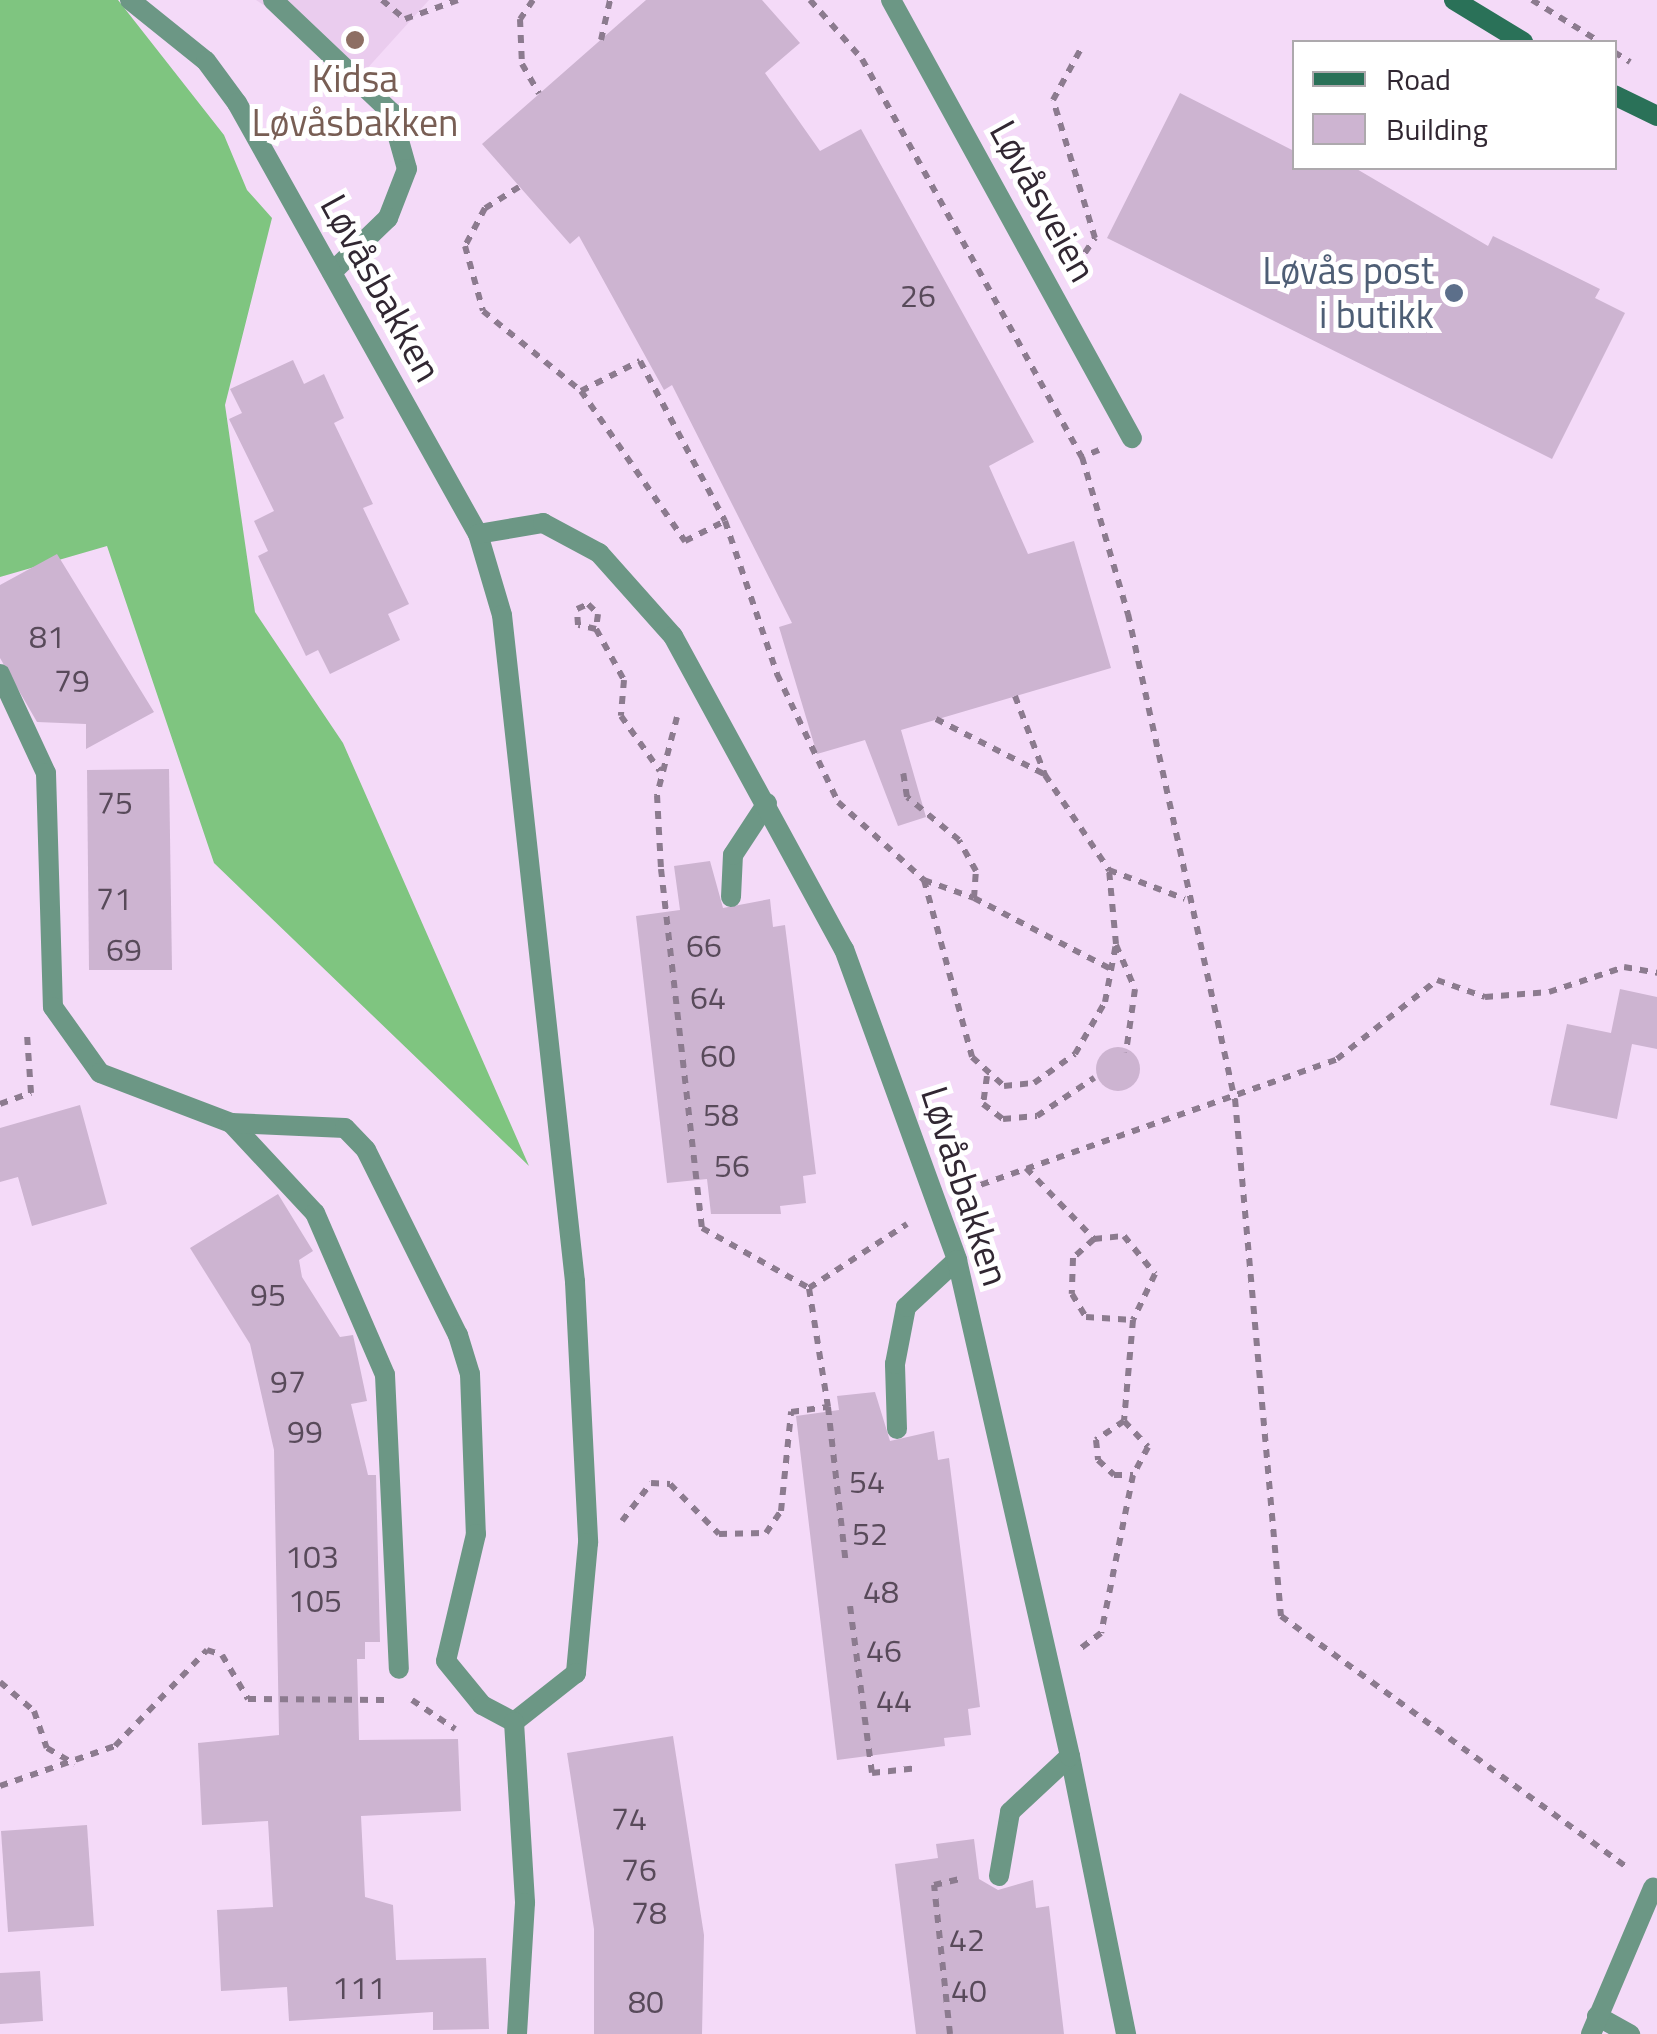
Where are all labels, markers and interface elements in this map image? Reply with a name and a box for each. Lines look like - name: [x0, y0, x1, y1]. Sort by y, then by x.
- marker: Kidsa Løvåsbakken: [344, 29, 366, 51]
- legend: [1292, 40, 1617, 170]
- place label: Kidsa Løvåsbakken: [252, 56, 458, 146]
- text: Road: [1386, 56, 1451, 102]
- text: Building: [1386, 106, 1488, 152]
- street label: Løvåsveien: [980, 112, 1106, 290]
- street label: Løvåsbakken: [311, 186, 451, 390]
- place label: Løvås post i butikk: [1262, 248, 1434, 338]
- house number: 26: [900, 276, 936, 314]
- marker: Løvås post i butikk: [1443, 282, 1465, 304]
- house number: 81: [29, 617, 65, 655]
- house number: 79: [54, 661, 90, 699]
- house number: 75: [97, 783, 133, 821]
- house number: 71: [96, 879, 132, 917]
- house number: 66: [686, 926, 722, 964]
- house number: 69: [106, 930, 142, 968]
- house number: 64: [690, 978, 726, 1016]
- house number: 60: [700, 1036, 736, 1074]
- street label: Løvåsbakken: [911, 1081, 1019, 1291]
- house number: 58: [703, 1095, 739, 1133]
- house number: 56: [714, 1146, 750, 1184]
- house number: 95: [250, 1275, 286, 1313]
- house number: 97: [270, 1362, 306, 1400]
- house number: 99: [287, 1412, 323, 1450]
- house number: 54: [849, 1462, 885, 1500]
- house number: 52: [852, 1514, 888, 1552]
- house number: 103: [285, 1537, 339, 1575]
- house number: 48: [863, 1572, 899, 1610]
- house number: 105: [288, 1581, 342, 1619]
- house number: 46: [866, 1631, 902, 1669]
- house number: 44: [876, 1681, 912, 1719]
- house number: 74: [611, 1799, 647, 1837]
- house number: 76: [621, 1850, 657, 1888]
- house number: 78: [631, 1893, 667, 1931]
- house number: 42: [949, 1920, 985, 1958]
- house number: 111: [332, 1968, 386, 2006]
- house number: 40: [951, 1971, 987, 2009]
- house number: 80: [628, 1982, 664, 2020]

